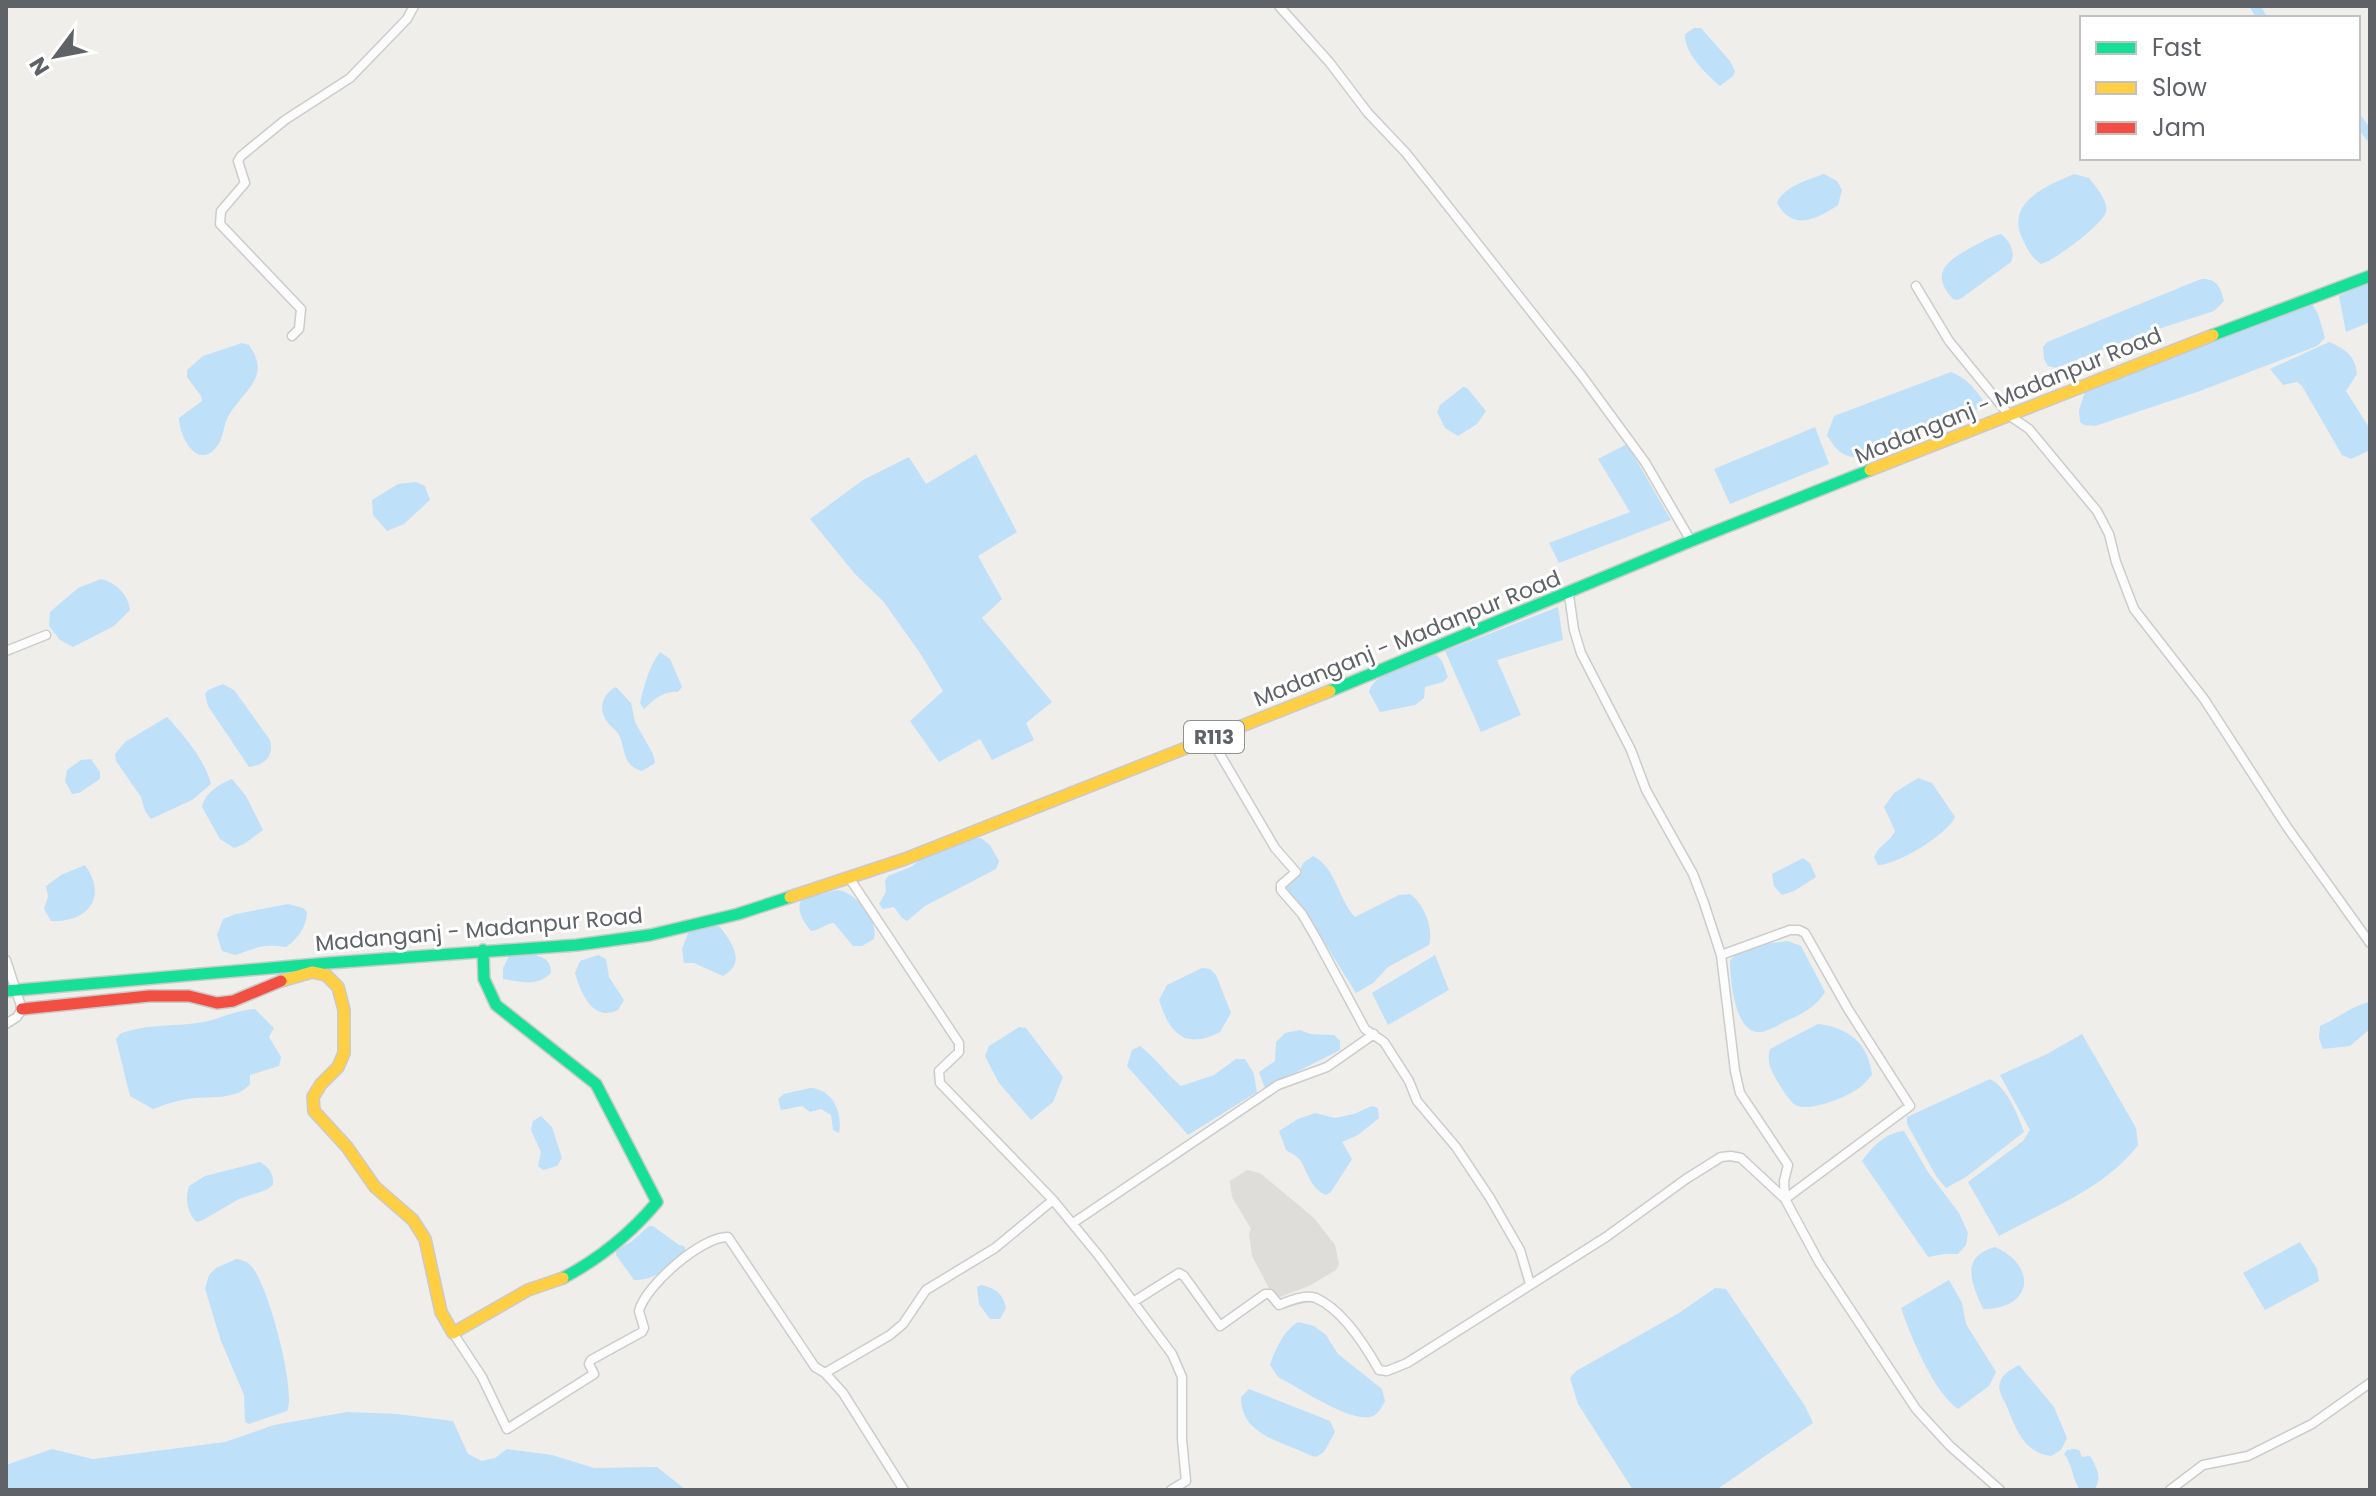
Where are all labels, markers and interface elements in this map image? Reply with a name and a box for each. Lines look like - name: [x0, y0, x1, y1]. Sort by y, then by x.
- north arrow: [16, 16, 96, 96]
- legend: [2080, 16, 2360, 160]
- text: Fast: [2152, 31, 2202, 64]
- text: N: [22, 51, 57, 82]
- text: Slow: [2152, 71, 2207, 104]
- text: Jam: [2152, 111, 2206, 144]
- street label: Madanganj - Madanpur Road: [1850, 320, 2166, 471]
- street label: Madanganj - Madanpur Road: [1249, 563, 1565, 714]
- road number: R113: [1184, 721, 1244, 753]
- street label: Madanganj - Madanpur Road: [314, 900, 644, 959]

